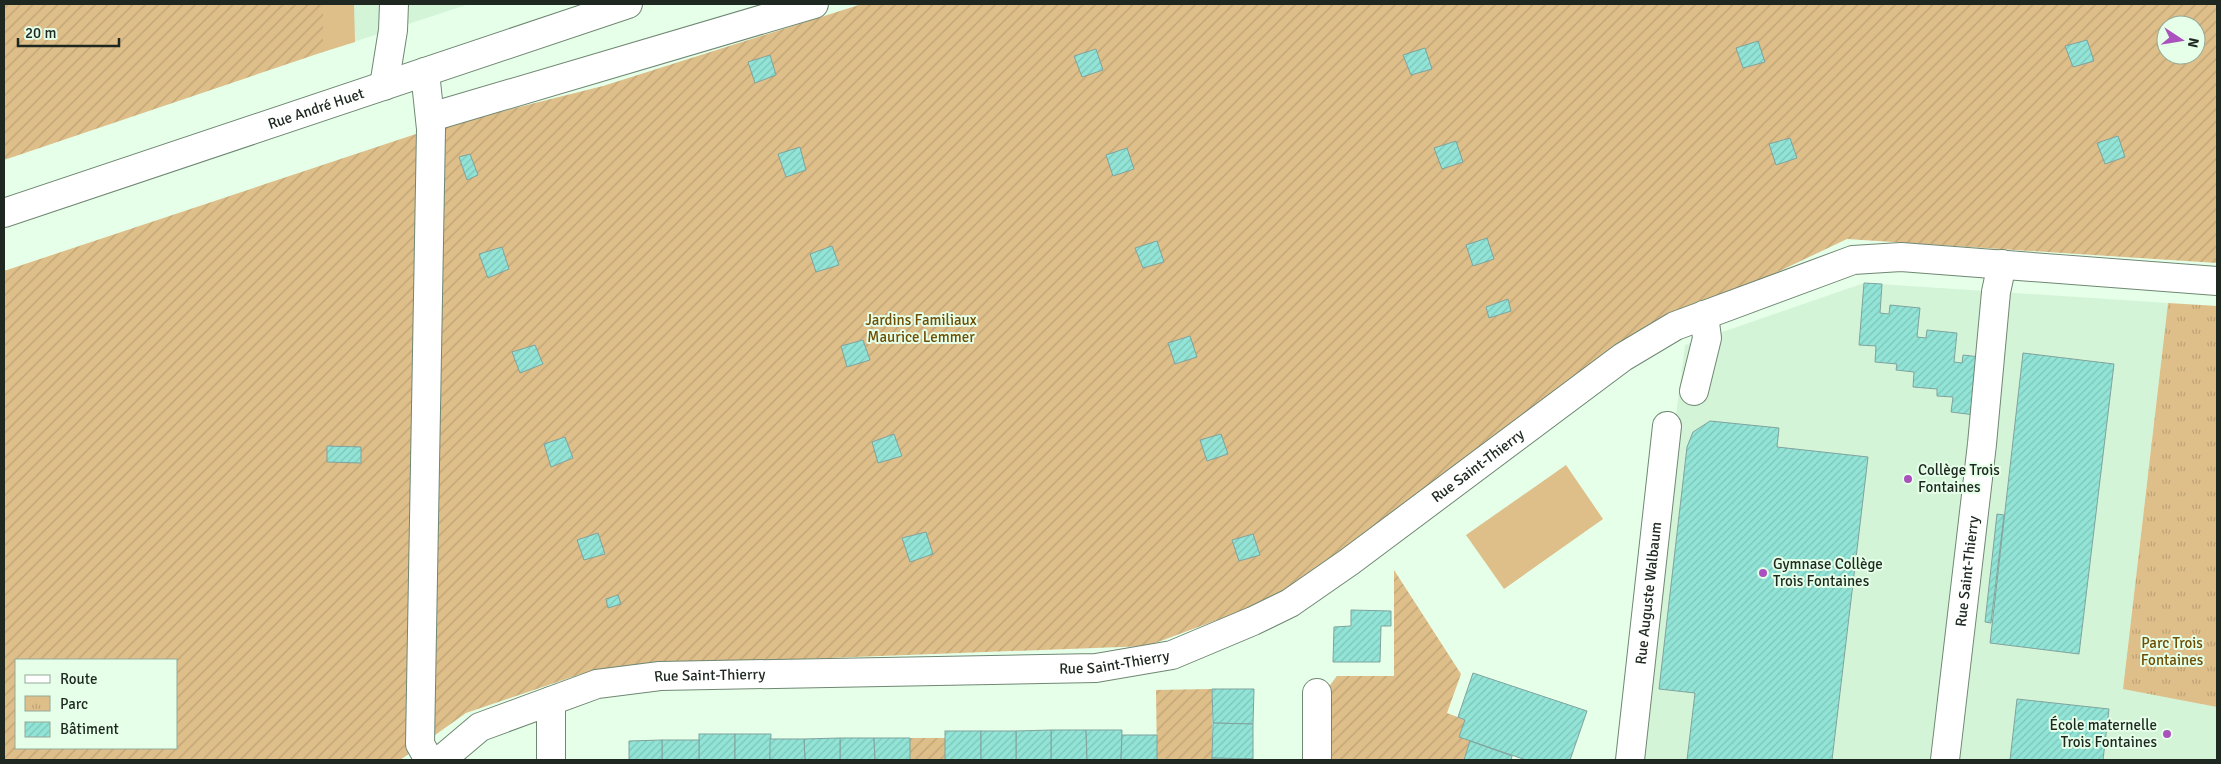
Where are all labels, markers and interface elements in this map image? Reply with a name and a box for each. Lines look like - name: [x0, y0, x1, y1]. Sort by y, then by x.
- scale bar: [18, 15, 119, 47]
- north arrow: [2156, 15, 2206, 65]
- text: 20 m: [25, 24, 56, 42]
- text: N: [2184, 36, 2203, 49]
- street label: Rue André Huet: [266, 84, 366, 133]
- park label: Jardins Familiaux Maurice Lemmer: [865, 311, 977, 346]
- street label: Rue Saint-Thierry: [1428, 425, 1528, 506]
- place label: Collège Trois Fontaines: [1918, 461, 2000, 496]
- marker: Collège Trois Fontaines: [1902, 473, 1914, 485]
- street label: Rue Saint-Thierry: [1952, 515, 1983, 628]
- street label: Rue Auguste Walbaum: [1632, 521, 1665, 665]
- place label: Gymnase Collège Trois Fontaines: [1773, 555, 1883, 590]
- marker: Gymnase Collège Trois Fontaines: [1757, 567, 1769, 579]
- park label: Parc Trois Fontaines: [2141, 634, 2204, 669]
- street label: Rue Saint-Thierry: [1059, 647, 1171, 678]
- legend: [15, 659, 178, 749]
- street label: Rue Saint-Thierry: [653, 665, 766, 686]
- text: Route: [60, 670, 97, 688]
- text: Parc: [60, 695, 88, 713]
- place label: École maternelle Trois Fontaines: [2050, 715, 2157, 751]
- text: Bâtiment: [60, 720, 119, 738]
- marker: École maternelle Trois Fontaines: [2161, 728, 2173, 740]

